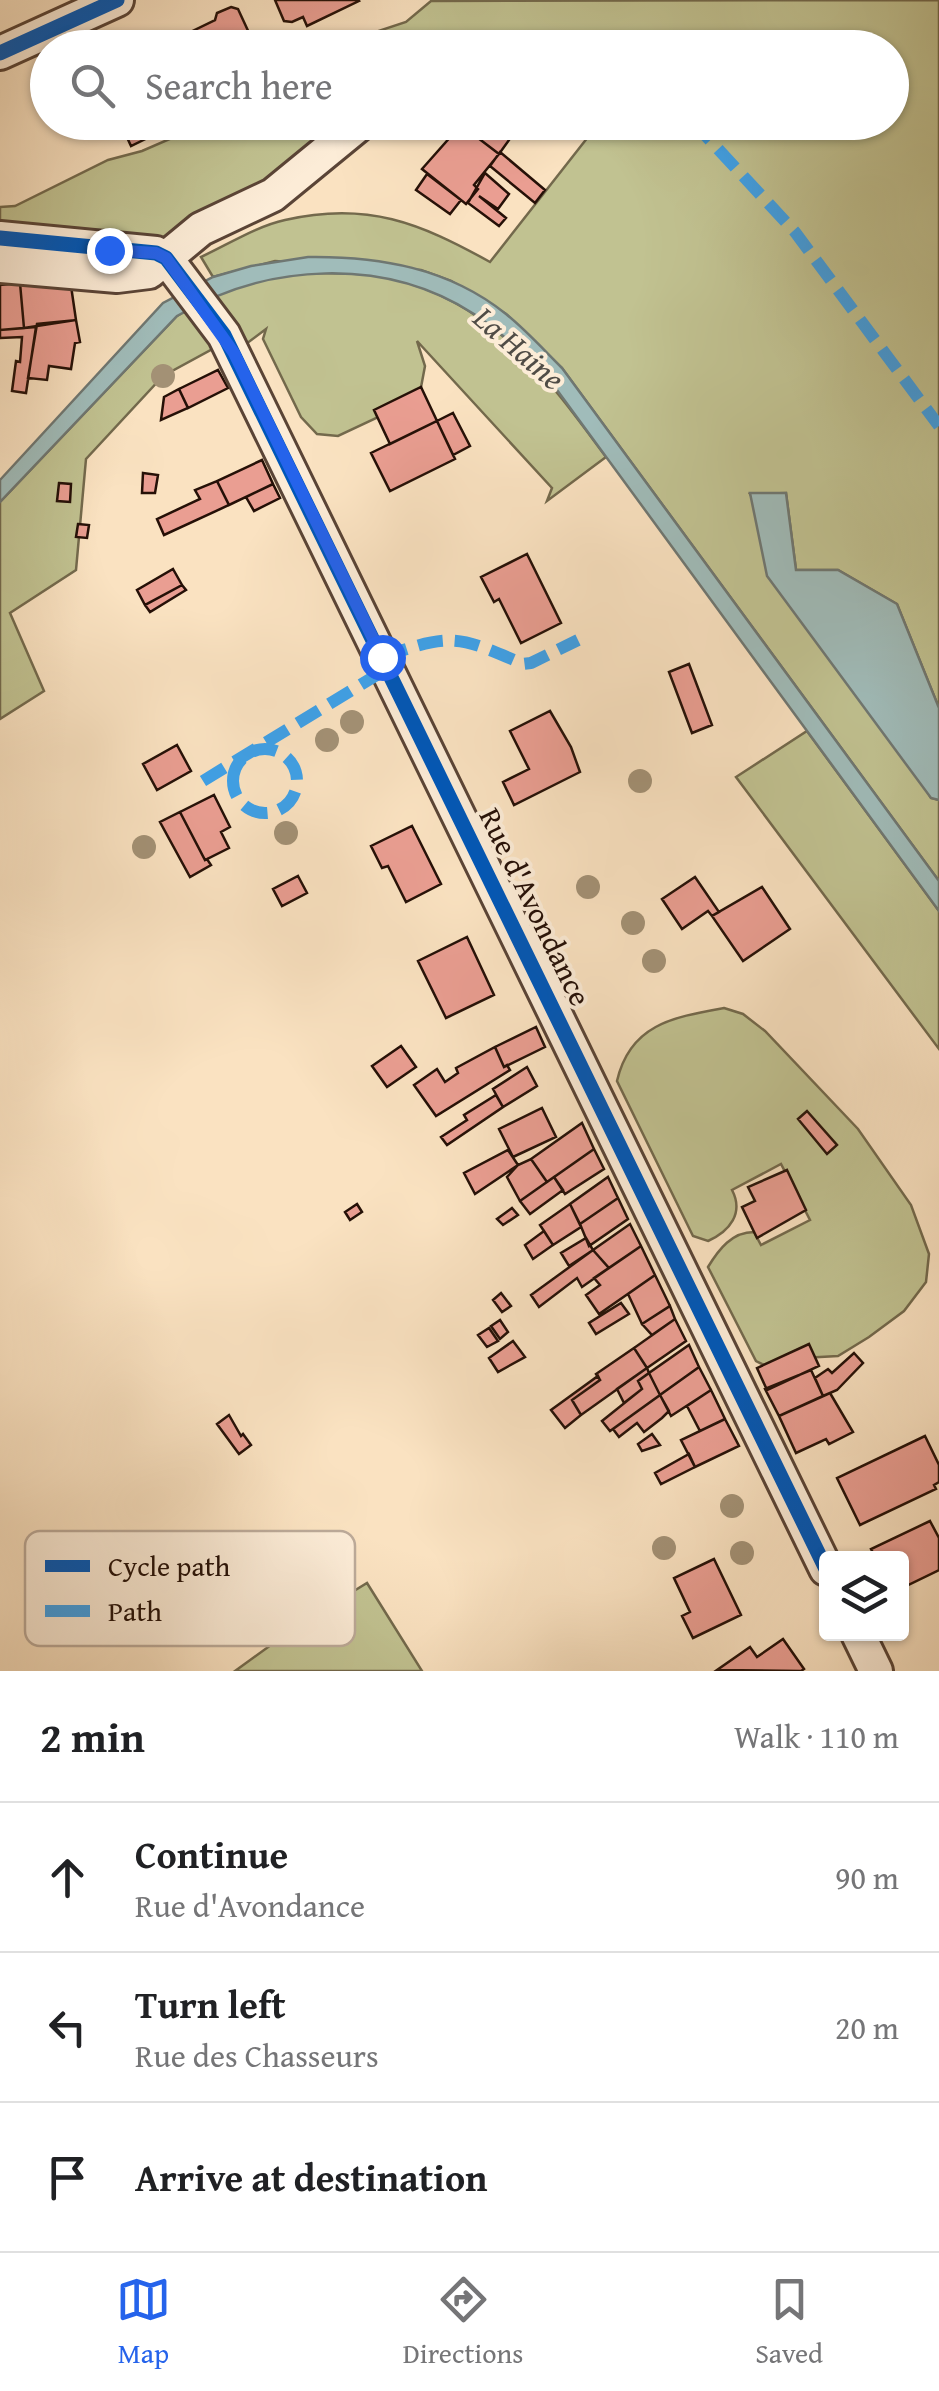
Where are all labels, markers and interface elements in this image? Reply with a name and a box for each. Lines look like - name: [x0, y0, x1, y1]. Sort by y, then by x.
- search box: [30, 30, 909, 140]
- text: Search here: [145, 57, 333, 113]
- icon: search: [65, 58, 120, 113]
- route end: [87, 228, 133, 274]
- water label: La Haine: [463, 294, 575, 401]
- route start: [360, 635, 406, 681]
- street label: Rue d'Avondance: [469, 800, 603, 1013]
- legend: [25, 1531, 355, 1646]
- text: Cycle path: [108, 1545, 231, 1586]
- map controls: [819, 1551, 909, 1641]
- button: layers: [819, 1551, 909, 1641]
- text: Path: [108, 1590, 162, 1631]
- text: 2 min: [40, 1706, 145, 1767]
- text: Walk · 110 m: [734, 1713, 899, 1760]
- text: Continue: [135, 1826, 288, 1882]
- icon: ahead: [40, 1850, 95, 1905]
- text: 90 m: [835, 1854, 899, 1901]
- text: Rue d'Avondance: [135, 1882, 365, 1929]
- text: Turn left: [135, 1976, 286, 2032]
- icon: left: [40, 2000, 95, 2055]
- text: 20 m: [835, 2004, 899, 2051]
- text: Rue des Chasseurs: [135, 2032, 379, 2079]
- text: Arrive at destination: [135, 2149, 488, 2205]
- icon: arrive: [40, 2150, 95, 2205]
- tab: Map: [116, 2272, 171, 2373]
- tab: Directions: [403, 2272, 523, 2373]
- tab: Saved: [755, 2272, 823, 2373]

